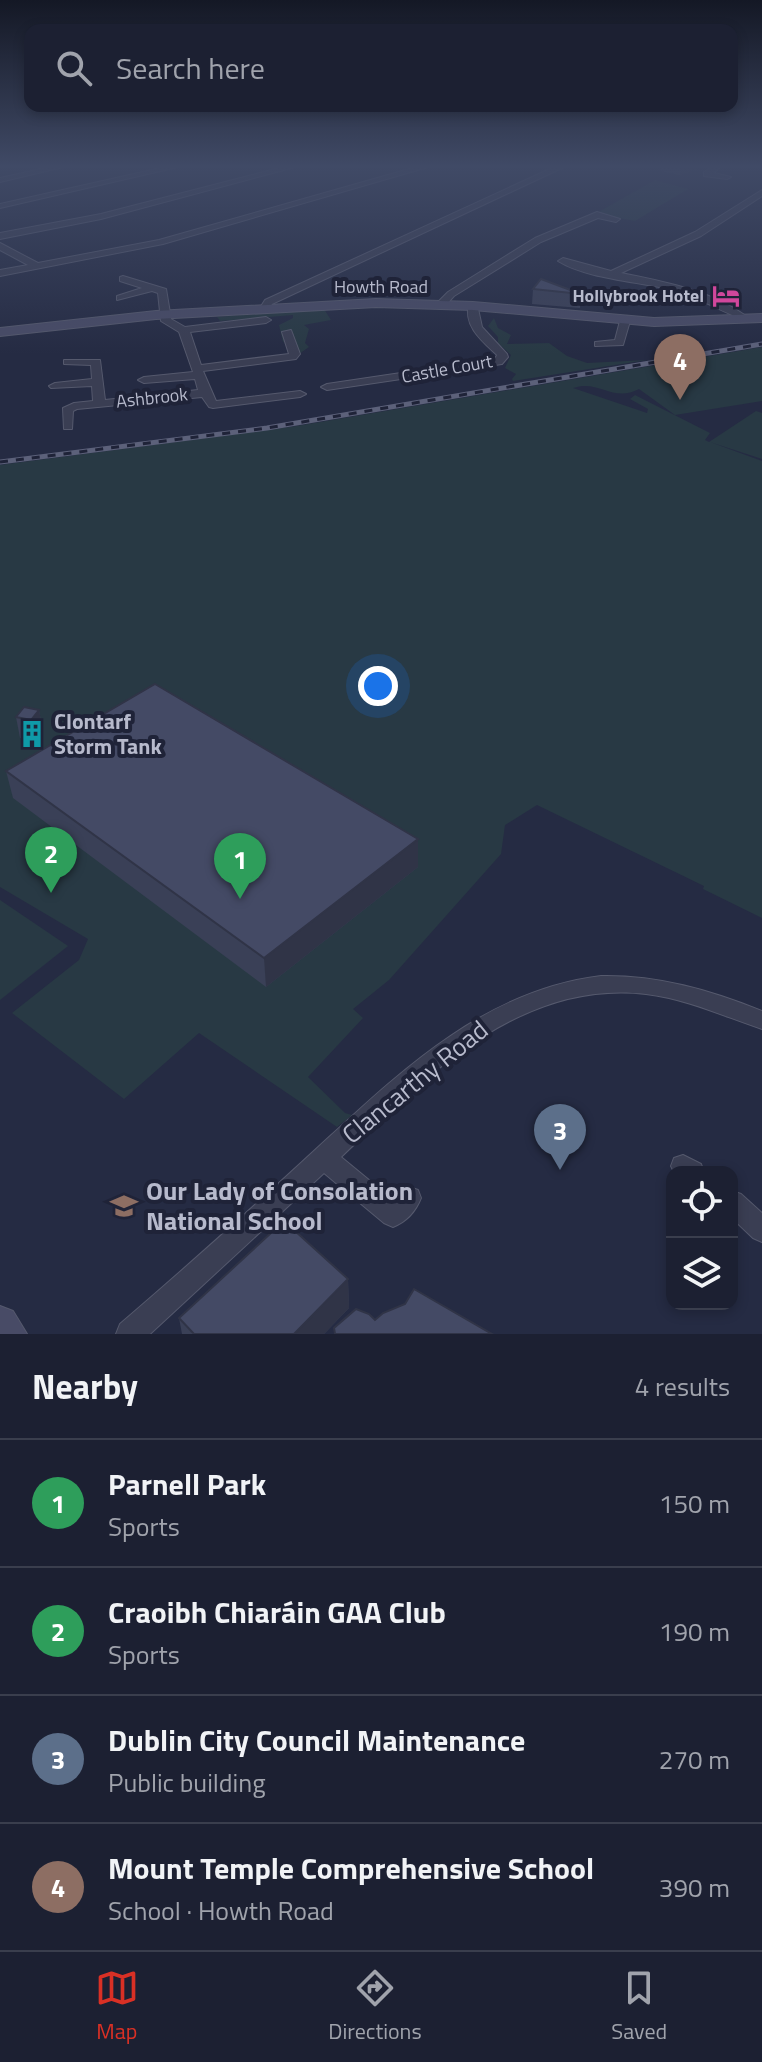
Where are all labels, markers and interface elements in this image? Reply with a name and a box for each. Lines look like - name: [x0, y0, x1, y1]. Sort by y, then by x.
- search box: [24, 24, 738, 112]
- text: Search here: [116, 45, 265, 91]
- icon: search: [52, 46, 96, 90]
- street label: Howth Road: [334, 273, 428, 300]
- hotel icon: Hollybrook Hotel: [711, 281, 741, 311]
- place label: Hollybrook Hotel: [573, 282, 704, 309]
- pin: 4: [654, 334, 706, 400]
- street label: Castle Court: [399, 347, 495, 390]
- street label: Ashbrook: [115, 380, 189, 415]
- your location: [358, 666, 398, 706]
- place label: Clontarf Storm Tank: [54, 704, 162, 763]
- building icon: Clontarf Storm Tank: [17, 719, 47, 749]
- pin: 2: [25, 827, 77, 893]
- pin: 1: [214, 833, 266, 899]
- street label: Clancarthy Road: [333, 1010, 496, 1153]
- pin: 3: [534, 1104, 586, 1170]
- map controls: [666, 1166, 738, 1310]
- button: locate: [666, 1166, 738, 1238]
- place label: Our Lady of Consolation National School: [146, 1171, 413, 1240]
- school or university icon: Our Lady of Consolation National School: [109, 1191, 139, 1221]
- button: layers: [666, 1238, 738, 1310]
- text: Nearby: [32, 1360, 138, 1412]
- text: 4 results: [635, 1367, 730, 1406]
- text: Parnell Park: [108, 1461, 266, 1507]
- text: 1: [51, 1484, 65, 1523]
- text: 150 m: [659, 1484, 730, 1523]
- text: Sports: [108, 1507, 180, 1546]
- text: Craoibh Chiaráin GAA Club: [108, 1589, 446, 1635]
- text: 2: [51, 1612, 65, 1651]
- text: 190 m: [659, 1612, 730, 1651]
- text: Sports: [108, 1635, 180, 1674]
- text: Dublin City Council Maintenance: [108, 1717, 525, 1763]
- text: 3: [51, 1740, 65, 1779]
- text: 270 m: [659, 1740, 730, 1779]
- text: Public building: [108, 1763, 266, 1802]
- text: Mount Temple Comprehensive School: [108, 1845, 594, 1891]
- text: 4: [51, 1868, 65, 1907]
- text: 390 m: [659, 1868, 730, 1907]
- text: School · Howth Road: [108, 1891, 334, 1930]
- tab: Map: [95, 1966, 139, 2048]
- tab: Directions: [328, 1966, 422, 2048]
- tab: Saved: [611, 1966, 667, 2048]

